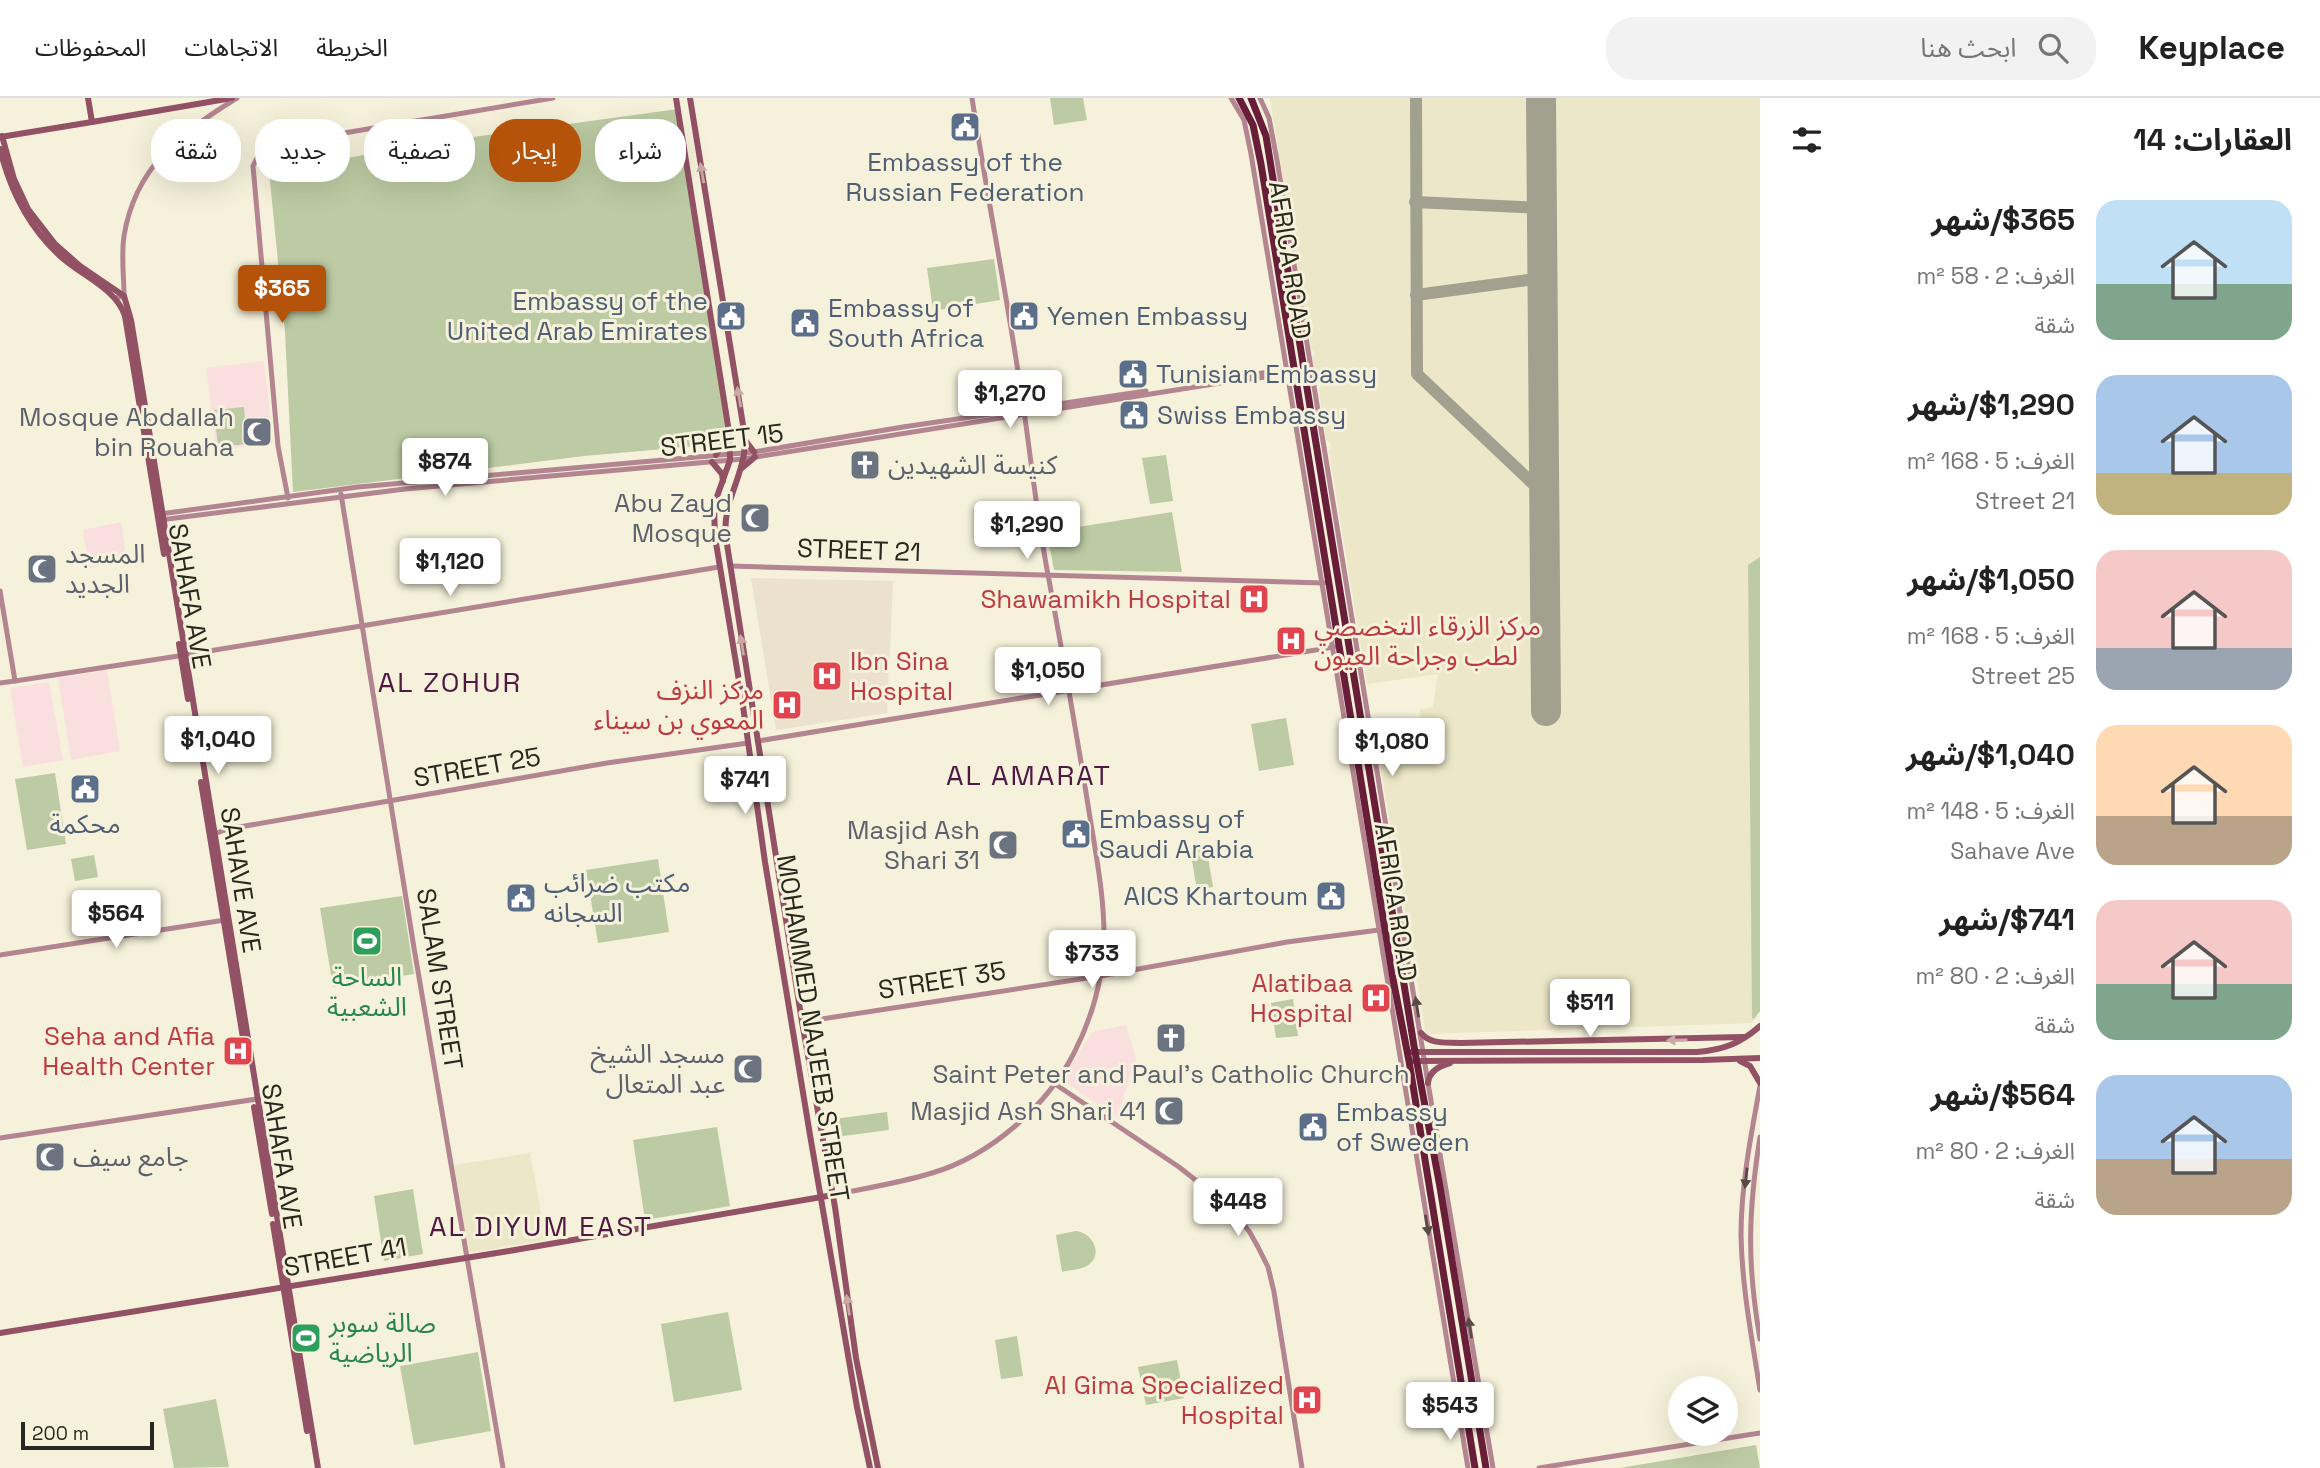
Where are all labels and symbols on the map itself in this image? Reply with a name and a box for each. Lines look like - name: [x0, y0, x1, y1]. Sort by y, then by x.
- public building icon: Embassy of the Russian Federation: [948, 110, 982, 144]
- place label: Embassy of the Russian Federation: [846, 145, 1084, 209]
- one-way arrow: [696, 162, 707, 184]
- street label: AFRICA ROAD: [1261, 179, 1319, 341]
- pin: $365: [241, 266, 323, 325]
- place label: Embassy of the United Arab Emirates: [447, 284, 708, 348]
- place label: Embassy of South Africa: [828, 291, 984, 355]
- public building icon: Embassy of the United Arab Emirates: [714, 299, 748, 333]
- public building icon: Yemen Embassy: [1007, 299, 1041, 333]
- place label: Yemen Embassy: [1047, 299, 1248, 333]
- public building icon: Embassy of South Africa: [788, 306, 822, 340]
- public building icon: Tunisian Embassy: [1116, 357, 1150, 391]
- place label: Tunisian Embassy: [1156, 357, 1377, 391]
- pin: $1,270: [953, 370, 1067, 430]
- one-way arrow: [733, 386, 744, 408]
- public building icon: Swiss Embassy: [1117, 398, 1151, 432]
- place label: Swiss Embassy: [1157, 398, 1346, 432]
- place label: Mosque Abdallah bin Rouaha: [19, 400, 234, 464]
- mosque icon: Mosque Abdallah bin Rouaha: [240, 415, 274, 449]
- street label: STREET 15: [658, 416, 786, 464]
- pin: $874: [404, 438, 486, 498]
- church icon: كنيسة الشهيدين: [848, 448, 882, 482]
- place label: كنيسة الشهيدين: [888, 448, 1058, 482]
- place label: Abu Zayd Mosque: [614, 486, 732, 550]
- mosque icon: Abu Zayd Mosque: [738, 501, 772, 535]
- pin: $1,290: [970, 502, 1084, 561]
- street label: SAHAFA AVE: [161, 521, 219, 671]
- street label: STREET 21: [796, 531, 922, 569]
- place label: المسجد الجديد: [65, 537, 145, 601]
- pin: $1,120: [393, 538, 507, 598]
- mosque icon: المسجد الجديد: [25, 552, 59, 586]
- place label: Shawamikh Hospital: [980, 582, 1231, 616]
- hospital icon: Shawamikh Hospital: [1237, 582, 1271, 616]
- place label: مركز الزرقاء التخصصي لطب وجراحة العيون: [1314, 609, 1541, 673]
- hospital icon: مركز الزرقاء التخصصي لطب وجراحة العيون: [1274, 624, 1308, 658]
- one-way arrow: [736, 633, 747, 655]
- place label: Ibn Sina Hospital: [850, 644, 953, 708]
- pin: $1,050: [991, 648, 1105, 707]
- hospital icon: Ibn Sina Hospital: [810, 659, 844, 693]
- district label: AL ZOHUR: [378, 664, 522, 700]
- place label: مركز النزف المعوي بن سيناء: [594, 673, 764, 740]
- hospital icon: مركز النزف المعوي بن سيناء: [770, 688, 804, 722]
- pin: $1,040: [161, 716, 275, 776]
- pin: $1,080: [1335, 718, 1449, 778]
- street label: STREET 25: [411, 739, 543, 795]
- pin: $741: [704, 756, 786, 816]
- district label: AL AMARAT: [946, 757, 1112, 793]
- public building icon: محكمة: [68, 772, 102, 806]
- place label: Embassy of Saudi Arabia: [1099, 802, 1254, 866]
- street label: SAHAVE AVE: [213, 805, 269, 955]
- place label: محكمة: [49, 807, 121, 841]
- place label: Masjid Ash Shari 31: [847, 813, 980, 877]
- public building icon: Embassy of Saudi Arabia: [1059, 817, 1093, 851]
- street label: AFRICA ROAD: [1367, 821, 1425, 983]
- mosque icon: Masjid Ash Shari 31: [986, 828, 1020, 862]
- street label: MOHAMMED NAJEEB STREET: [769, 852, 857, 1204]
- place label: مكتب ضرائب السجانه: [544, 866, 690, 930]
- place label: AICS Khartoum: [1124, 879, 1308, 913]
- public building icon: AICS Khartoum: [1314, 879, 1348, 913]
- public building icon: مكتب ضرائب السجانه: [504, 881, 538, 915]
- street label: SALAM STREET: [409, 886, 471, 1072]
- pin: $564: [75, 890, 157, 950]
- sports icon: الساحة الشعبية: [350, 924, 384, 958]
- pin: $733: [1051, 930, 1133, 990]
- street label: STREET 35: [876, 953, 1008, 1007]
- place label: الساحة الشعبية: [327, 960, 407, 1024]
- place label: Alatibaa Hospital: [1250, 966, 1353, 1030]
- pin: $511: [1549, 979, 1631, 1039]
- hospital icon: Alatibaa Hospital: [1359, 981, 1393, 1015]
- one-way arrow: [1411, 996, 1422, 1018]
- place label: Seha and Afia Health Center: [42, 1019, 215, 1083]
- church icon: Saint Peter and Paul's Catholic Church: [1154, 1021, 1188, 1055]
- hospital icon: Seha and Afia Health Center: [221, 1034, 255, 1068]
- one-way arrow: [1666, 1034, 1688, 1046]
- place label: مسجد الشيخ عبد المتعال: [591, 1037, 725, 1101]
- mosque icon: مسجد الشيخ عبد المتعال: [731, 1052, 765, 1086]
- place label: Saint Peter and Paul's Catholic Church: [932, 1057, 1410, 1091]
- street label: SAHAFA AVE: [254, 1081, 310, 1231]
- place label: Masjid Ash Shari 41: [910, 1094, 1146, 1128]
- mosque icon: Masjid Ash Shari 41: [1152, 1094, 1186, 1128]
- place label: Embassy of Sweden: [1336, 1095, 1470, 1159]
- public building icon: Embassy of Sweden: [1296, 1110, 1330, 1144]
- mosque icon: جامع سيف: [33, 1140, 67, 1174]
- place label: جامع سيف: [73, 1140, 189, 1177]
- one-way arrow: [1740, 1167, 1751, 1189]
- pin: $448: [1197, 1178, 1279, 1238]
- district label: AL DIYUM EAST: [429, 1208, 653, 1244]
- one-way arrow: [1422, 1214, 1433, 1236]
- street label: STREET 41: [281, 1229, 409, 1285]
- one-way arrow: [842, 1293, 853, 1315]
- place label: صالة سوبر الرياضية: [328, 1306, 436, 1370]
- one-way arrow: [1464, 1317, 1475, 1339]
- sports icon: صالة سوبر الرياضية: [289, 1321, 323, 1355]
- place label: Al Gima Specialized Hospital: [1044, 1368, 1284, 1432]
- pin: $543: [1409, 1382, 1491, 1442]
- hospital icon: Al Gima Specialized Hospital: [1290, 1383, 1324, 1417]
- scale bar: [21, 1419, 154, 1451]

